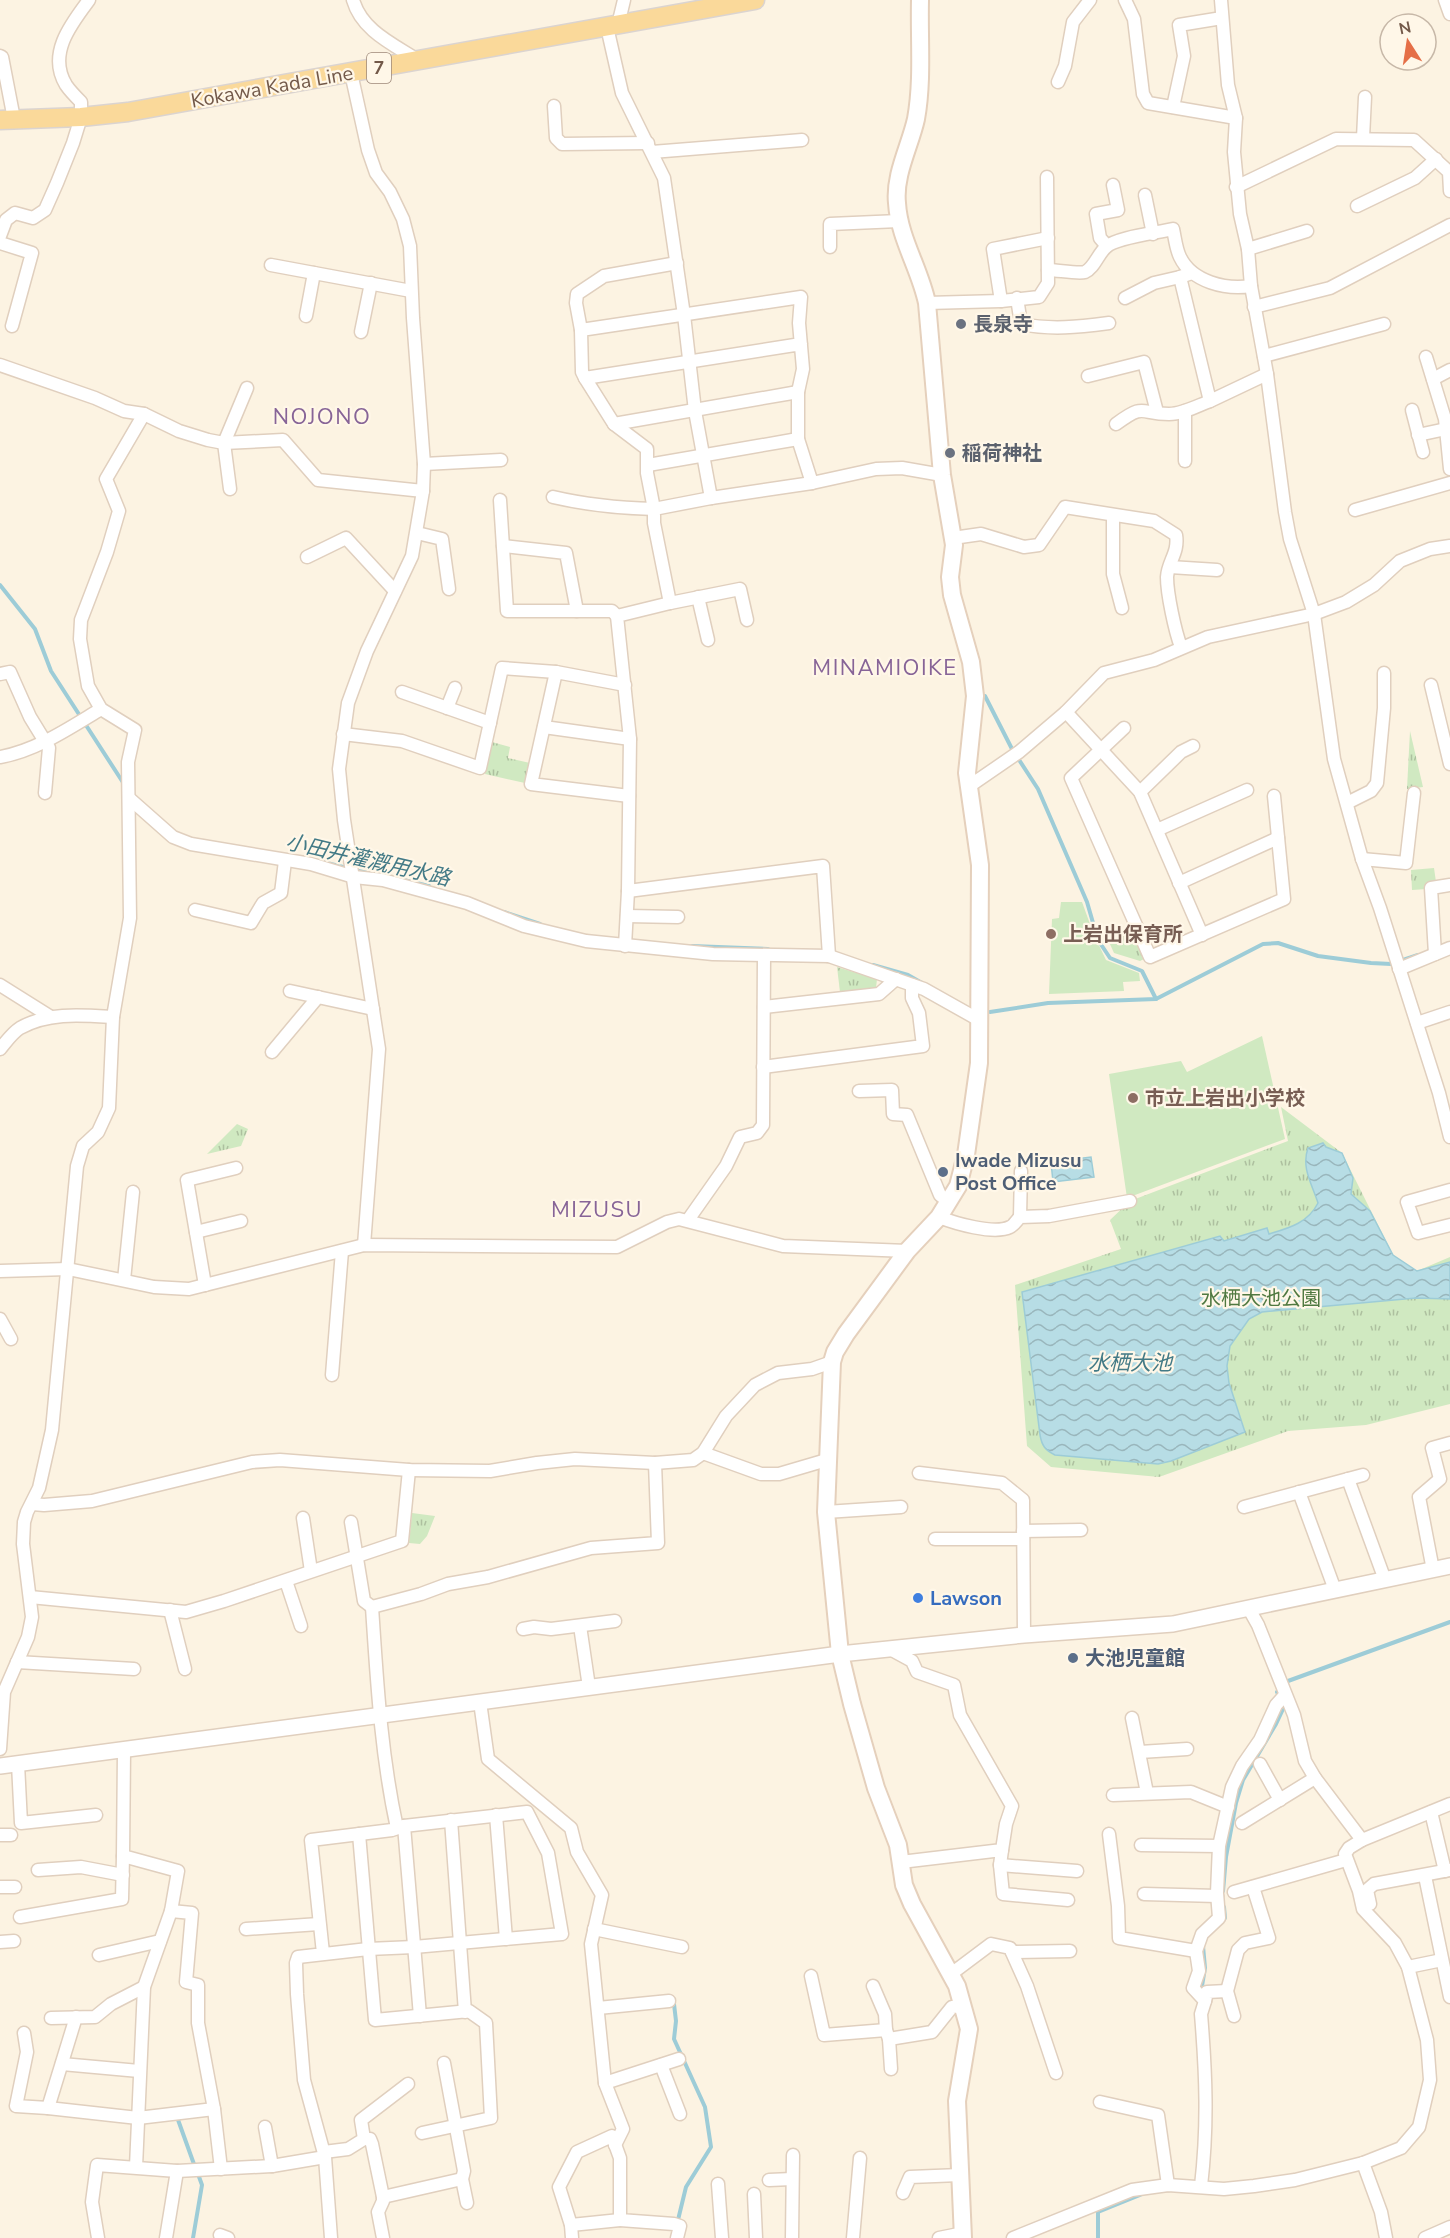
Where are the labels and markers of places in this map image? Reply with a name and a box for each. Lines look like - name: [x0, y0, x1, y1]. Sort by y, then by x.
- place label: 長泉寺: [973, 311, 1033, 338]
- marker: 長泉寺: [954, 317, 968, 331]
- place label: 稲荷神社: [962, 440, 1042, 467]
- marker: 稲荷神社: [943, 446, 957, 460]
- place label: 上岩出保育所: [1063, 921, 1183, 948]
- marker: 上岩出保育所: [1044, 927, 1058, 941]
- place label: 市立上岩出小学校: [1145, 1085, 1305, 1112]
- marker: 市立上岩出小学校: [1126, 1091, 1140, 1105]
- place label: Iwade Mizusu Post Office: [955, 1147, 1082, 1197]
- marker: Iwade Mizusu Post Office: [936, 1165, 950, 1179]
- place label: Lawson: [930, 1585, 1002, 1612]
- marker: Lawson: [911, 1591, 925, 1605]
- place label: 大池児童館: [1085, 1645, 1185, 1672]
- marker: 大池児童館: [1066, 1651, 1080, 1665]

